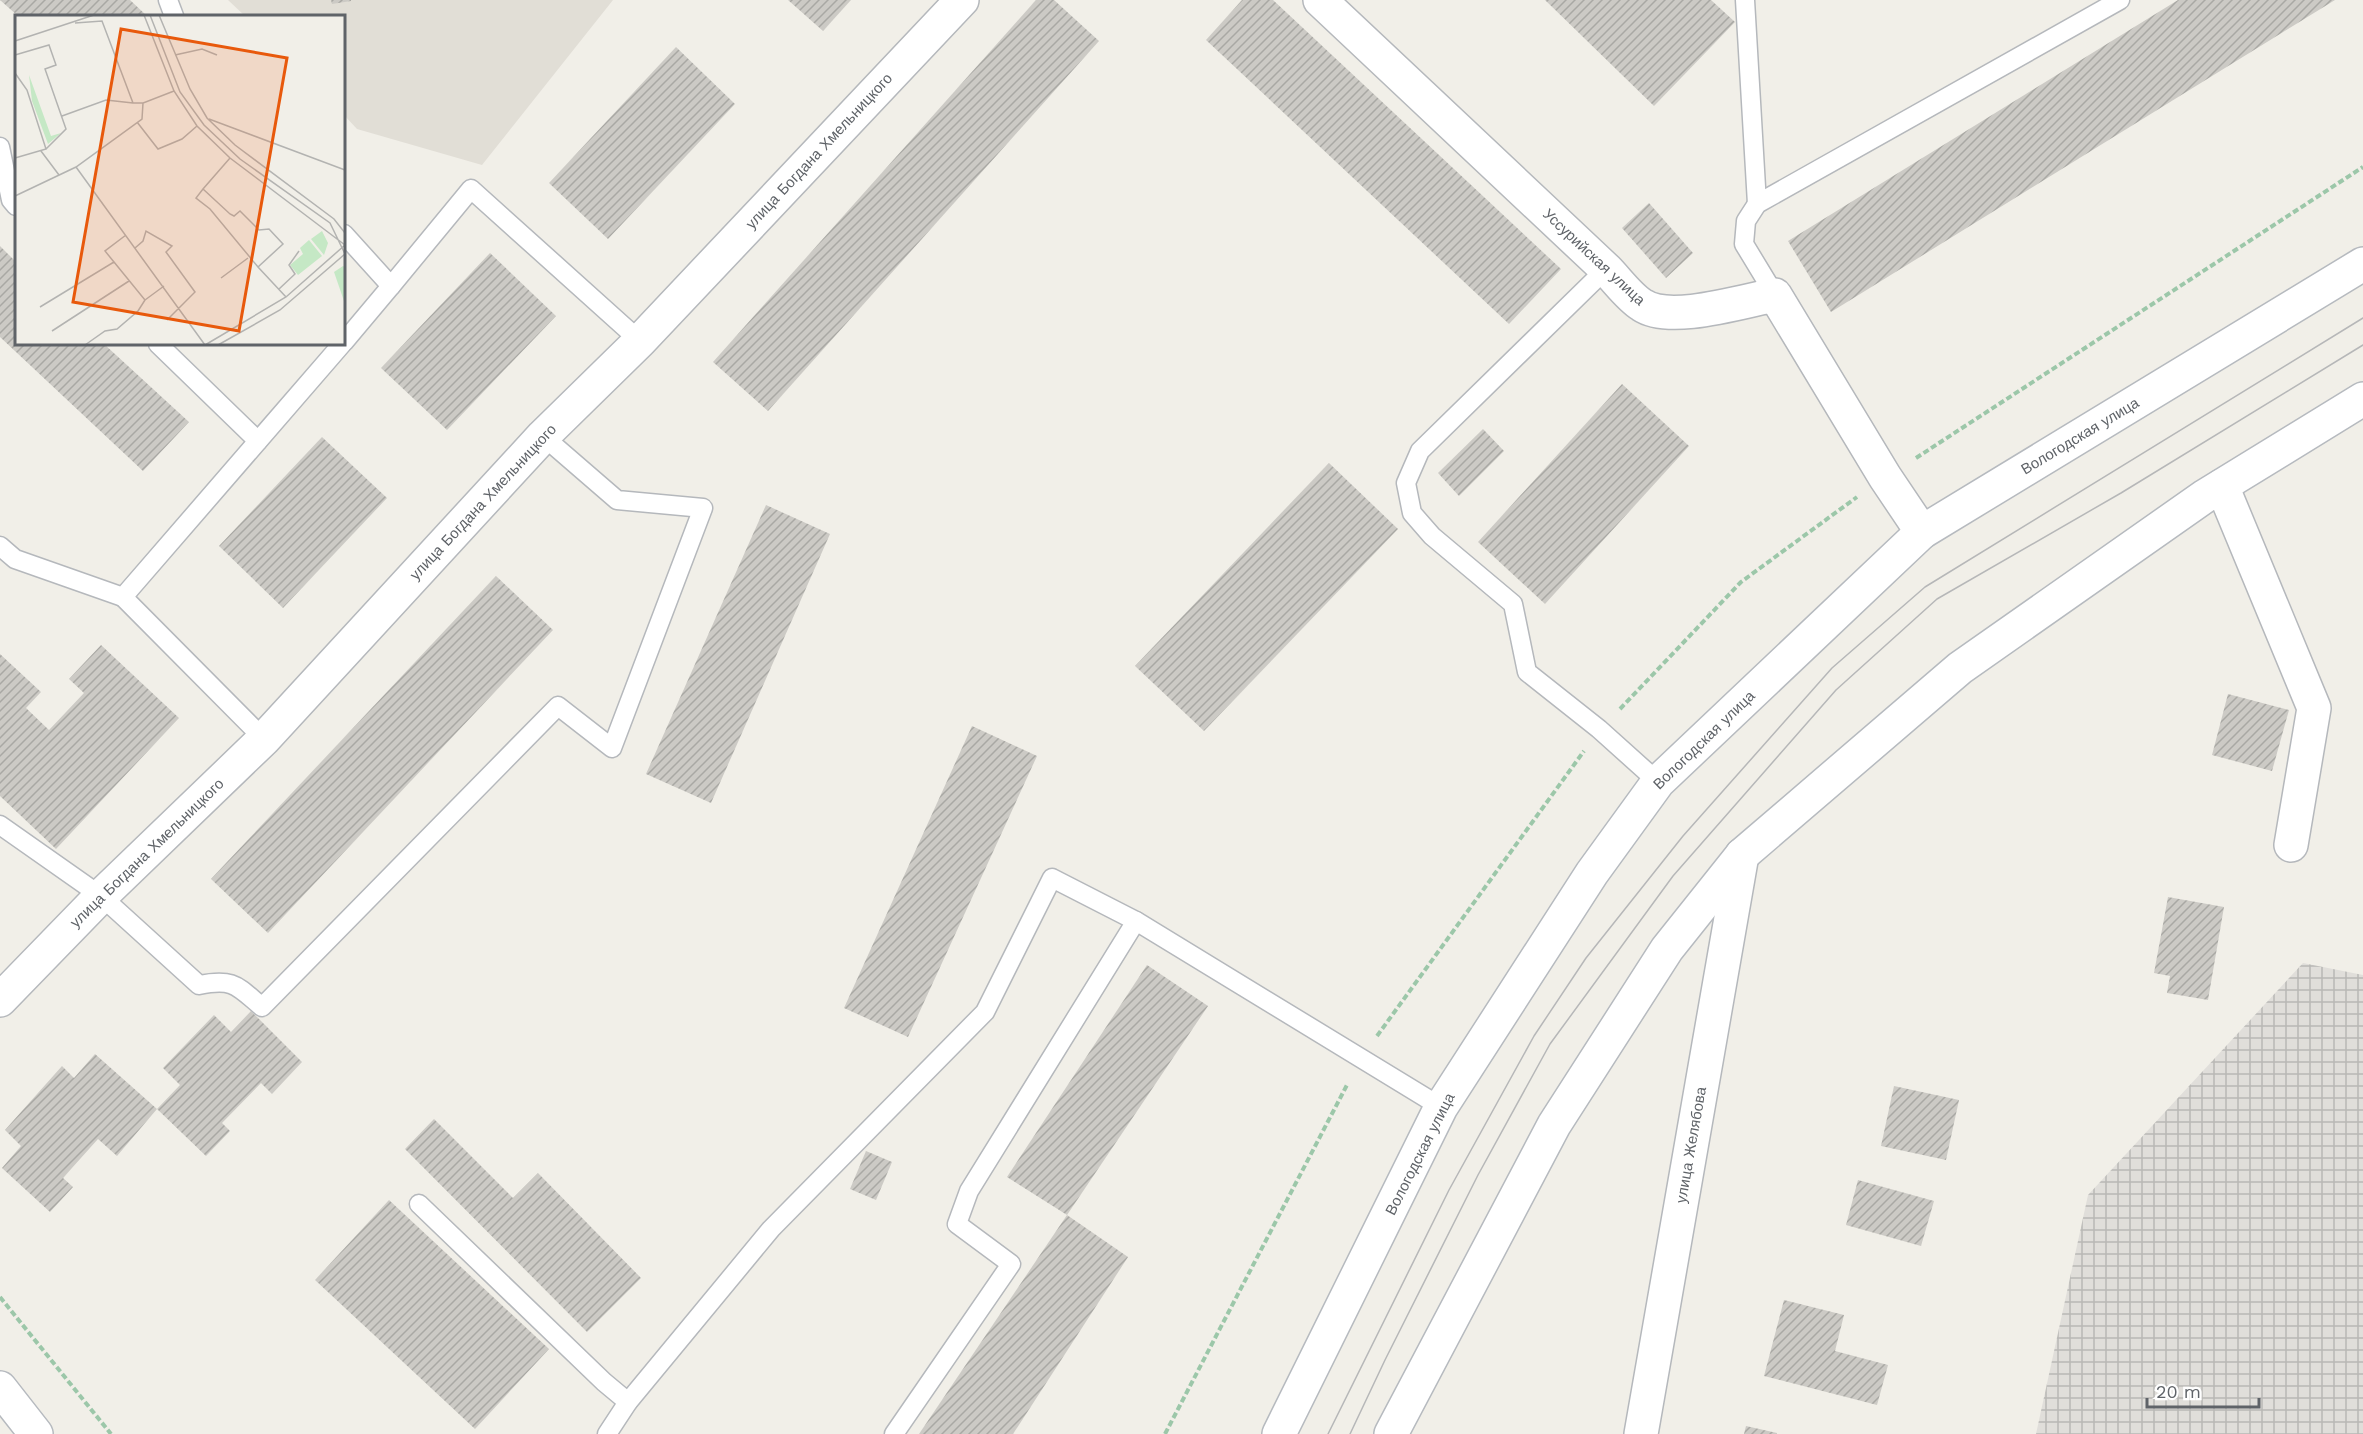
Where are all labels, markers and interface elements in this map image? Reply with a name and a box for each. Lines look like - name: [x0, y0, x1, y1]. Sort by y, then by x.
- inset map: [15, 15, 345, 345]
- street label: улица Богдана Хмельницкого: [742, 69, 896, 233]
- street label: Уссурийская улица: [1539, 205, 1649, 309]
- street label: Вологодская улица: [2018, 393, 2143, 478]
- street label: улица Богдана Хмельницкого: [406, 420, 560, 584]
- street label: Вологодская улица: [1649, 686, 1759, 793]
- street label: улица Богдана Хмельницкого: [66, 775, 228, 931]
- street label: улица Желябова: [1672, 1085, 1710, 1205]
- street label: Вологодская улица: [1381, 1089, 1459, 1218]
- scale bar: [2147, 1371, 2260, 1409]
- text: 20 m: [2156, 1381, 2201, 1402]

